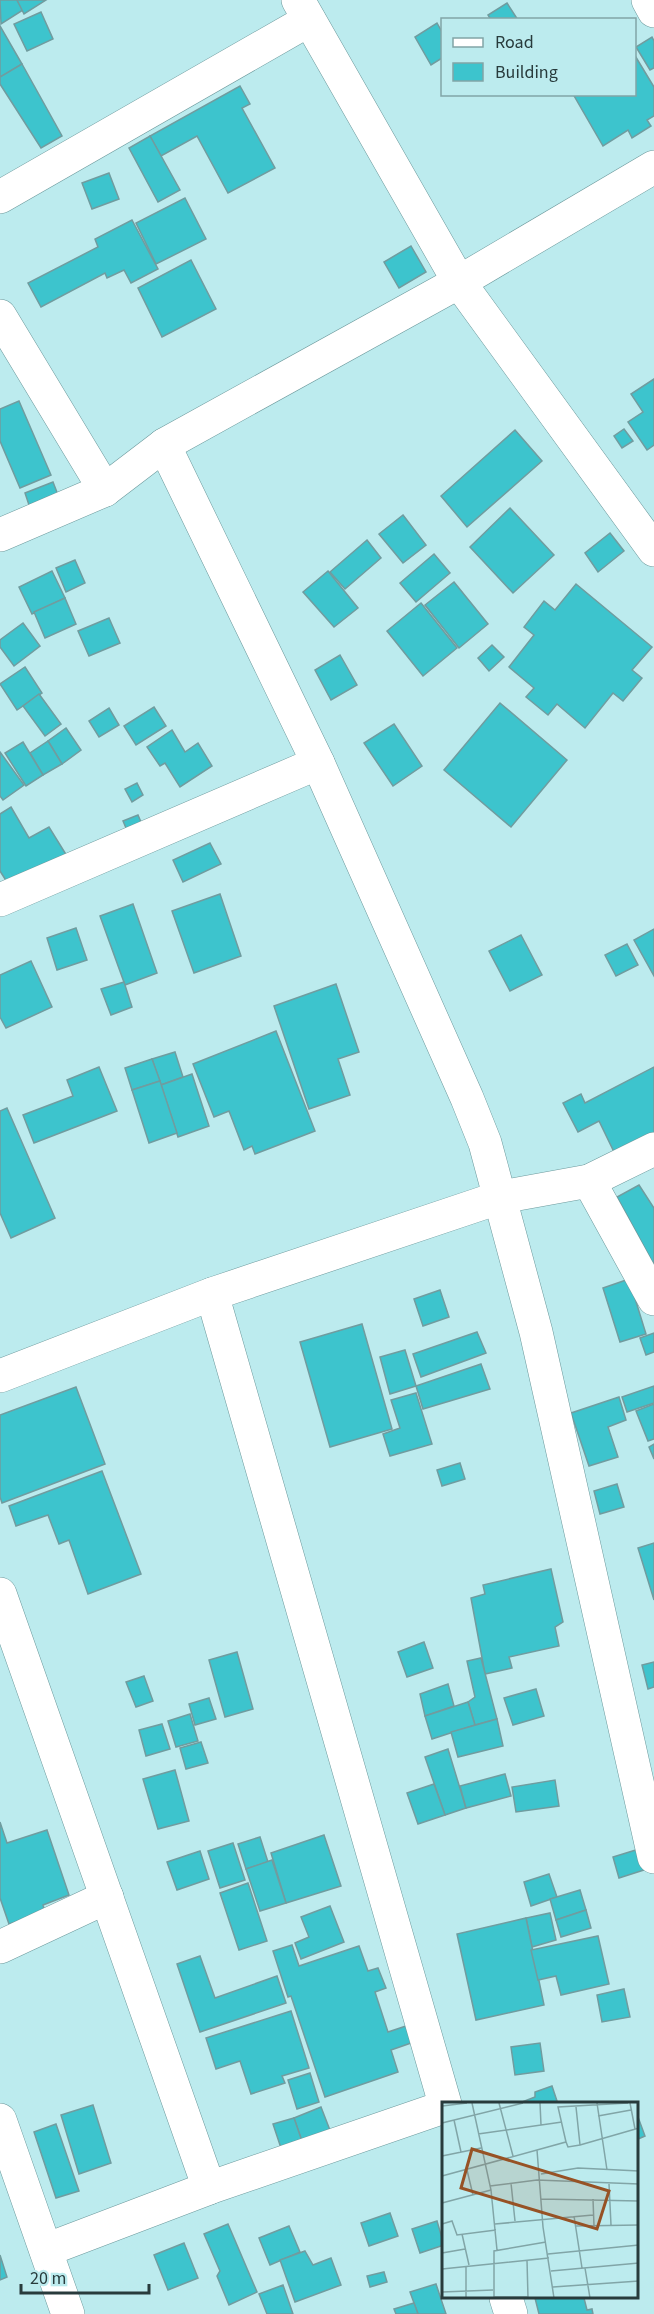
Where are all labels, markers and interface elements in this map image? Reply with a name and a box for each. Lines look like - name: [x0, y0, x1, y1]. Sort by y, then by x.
- legend: [441, 18, 636, 96]
- text: Road: [495, 30, 534, 55]
- text: Building: [495, 60, 558, 85]
- inset map: [442, 2102, 639, 2299]
- scale bar: [21, 2257, 148, 2295]
- text: 20 m: [30, 2266, 66, 2291]

